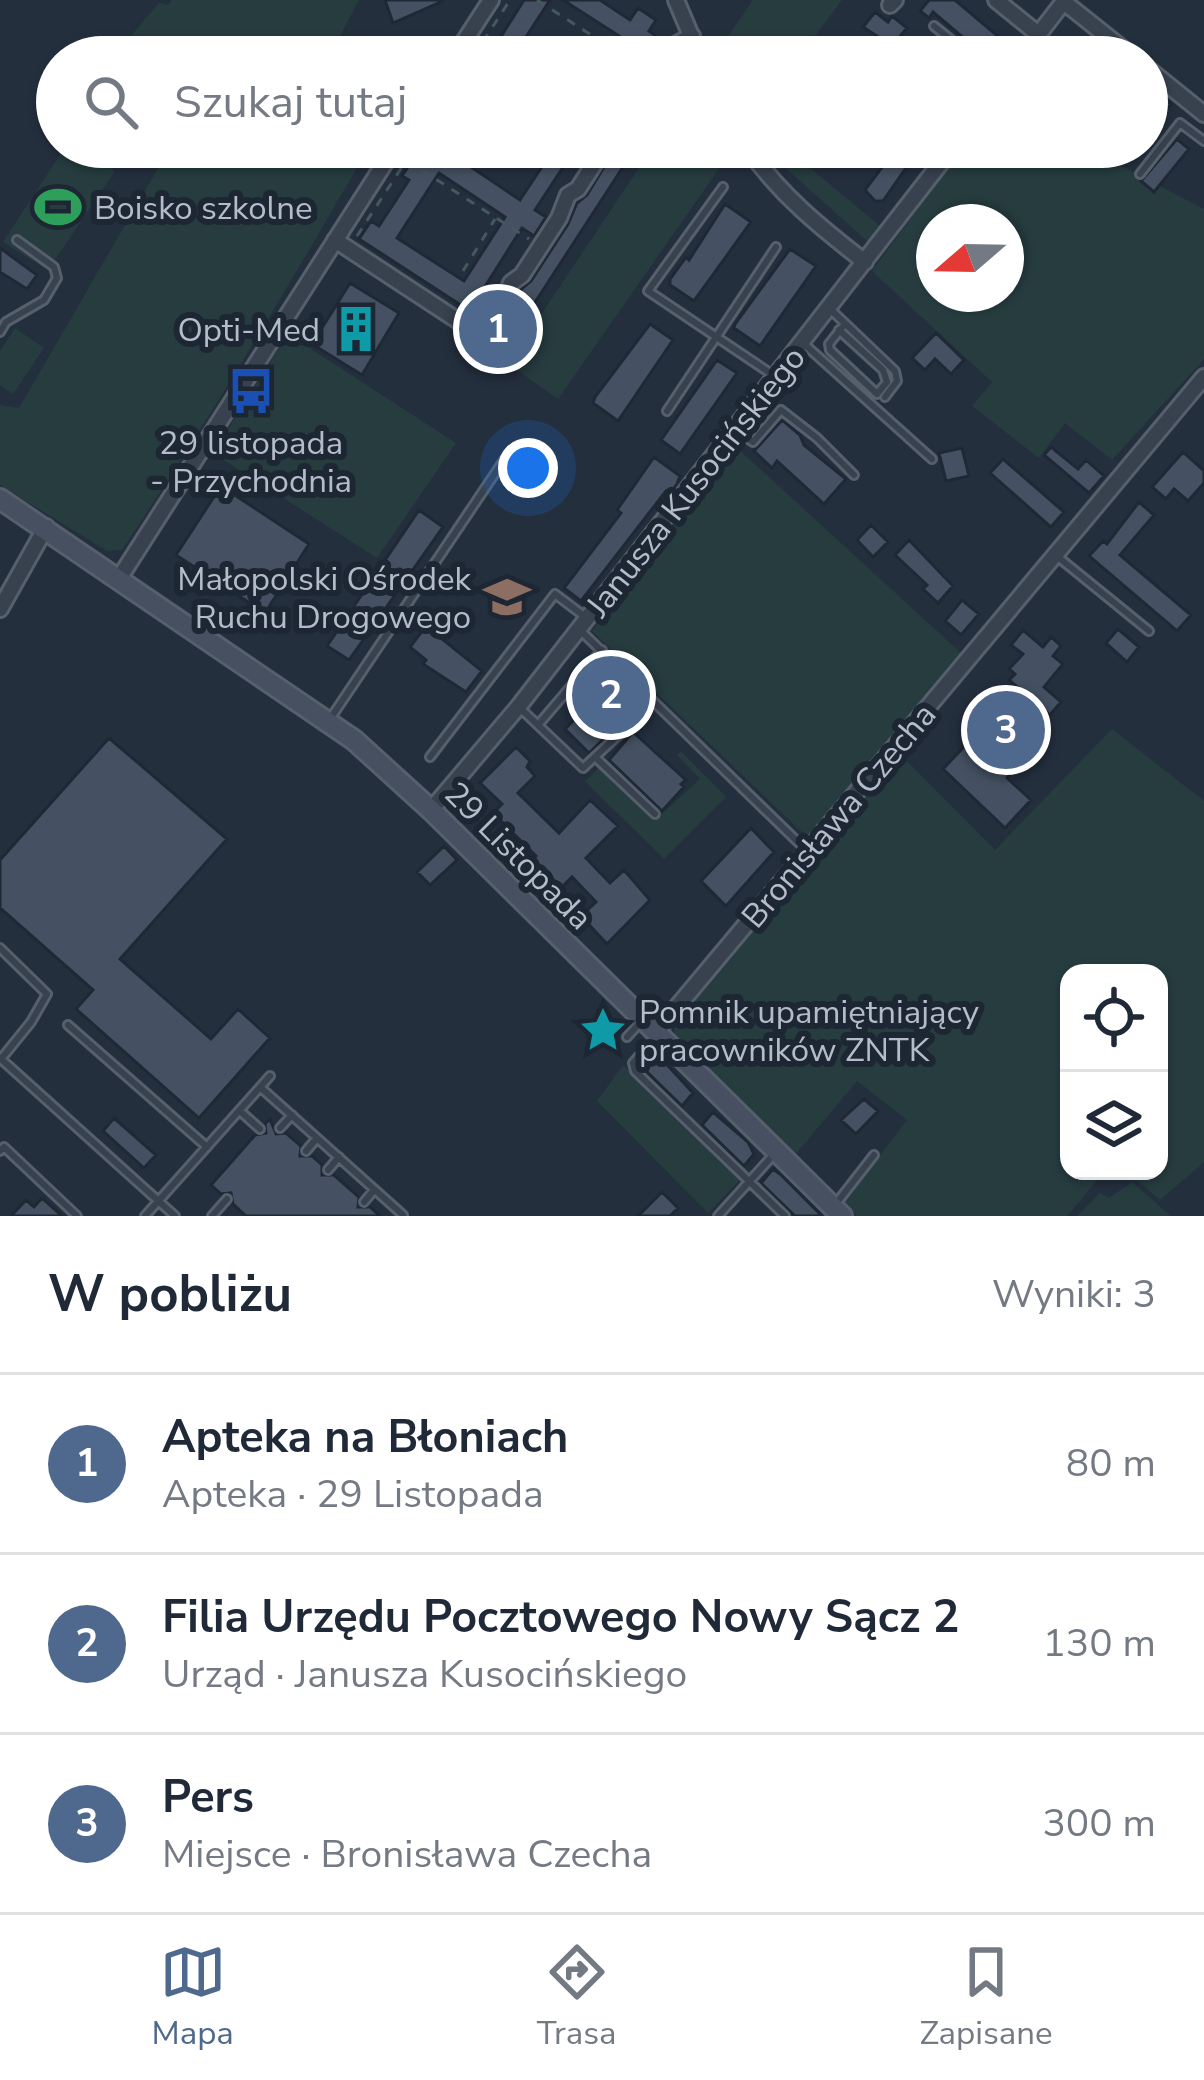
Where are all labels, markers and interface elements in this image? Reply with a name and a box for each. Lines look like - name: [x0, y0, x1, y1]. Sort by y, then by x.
- search box: [36, 36, 1168, 168]
- icon: search: [78, 69, 144, 135]
- text: Szukaj tutaj: [174, 72, 407, 133]
- sports icon: Boisko szkolne: [33, 182, 83, 232]
- place label: Boisko szkolne: [94, 186, 313, 231]
- north arrow: [916, 204, 1024, 312]
- pin: 1: [459, 284, 537, 374]
- building icon: Opti-Med: [331, 304, 381, 354]
- place label: Opti-Med: [177, 308, 320, 353]
- street label: Janusza Kusocińskiego: [576, 337, 816, 627]
- bus stop icon: 29 listopada - Przychodnia: [226, 366, 276, 416]
- place label: 29 listopada - Przychodnia: [150, 421, 352, 504]
- your location: [498, 438, 558, 498]
- place label: Małopolski Ośrodek Ruchu Drogowego: [177, 557, 471, 640]
- school or university icon: Małopolski Ośrodek Ruchu Drogowego: [482, 572, 532, 622]
- pin: 2: [572, 650, 650, 740]
- pin: 3: [967, 685, 1045, 775]
- street label: Bronisława Czecha: [732, 694, 947, 938]
- street label: 29 Listopada: [434, 772, 602, 940]
- map controls: [1060, 964, 1168, 1180]
- button: locate: [1060, 964, 1168, 1072]
- place label: Pomnik upamiętniający pracowników ZNTK: [639, 990, 979, 1073]
- place icon: Pomnik upamiętniający pracowników ZNTK: [578, 1005, 628, 1055]
- button: layers: [1060, 1072, 1168, 1180]
- text: W pobliżu: [48, 1259, 292, 1329]
- text: Wyniki: 3: [992, 1268, 1156, 1321]
- text: Apteka na Błoniach: [162, 1407, 568, 1468]
- text: 1: [75, 1437, 99, 1490]
- text: 80 m: [1066, 1437, 1156, 1490]
- text: Apteka · 29 Listopada: [162, 1468, 544, 1521]
- text: Filia Urzędu Pocztowego Nowy Sącz 2: [162, 1587, 960, 1648]
- text: 2: [75, 1617, 99, 1670]
- text: 130 m: [1042, 1617, 1156, 1670]
- text: Urząd · Janusza Kusocińskiego: [162, 1648, 687, 1701]
- text: Pers: [162, 1767, 254, 1828]
- text: 3: [75, 1797, 99, 1850]
- text: 300 m: [1042, 1797, 1156, 1850]
- text: Miejsce · Bronisława Czecha: [162, 1828, 652, 1881]
- tab: Mapa: [151, 1939, 234, 2056]
- tab: Trasa: [537, 1939, 617, 2056]
- tab: Zapisane: [919, 1939, 1053, 2056]

